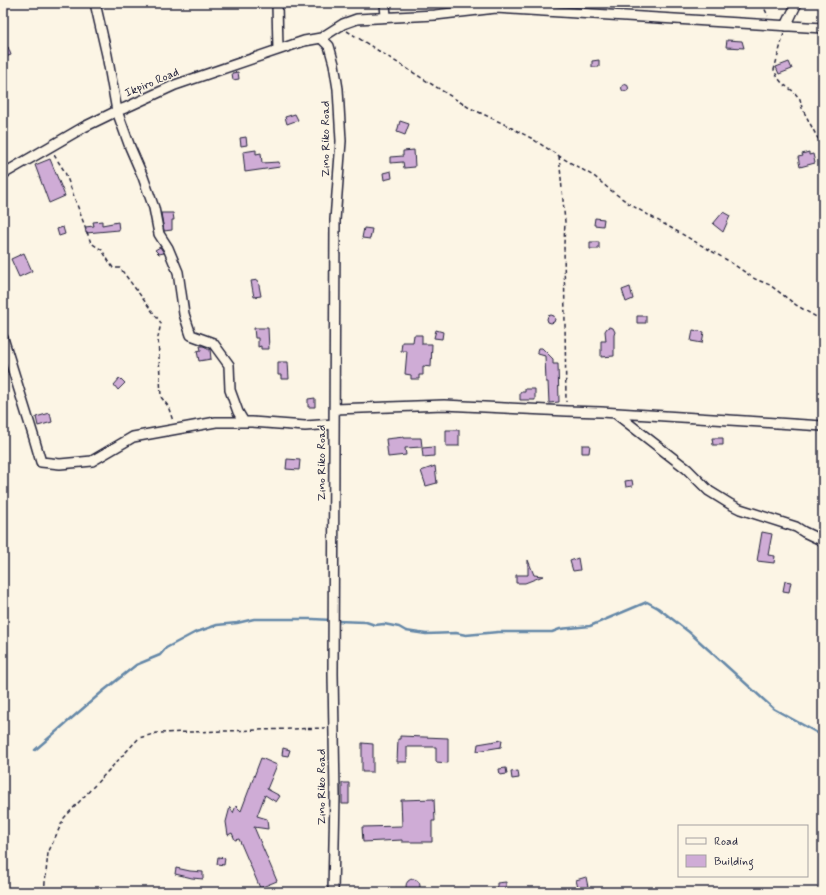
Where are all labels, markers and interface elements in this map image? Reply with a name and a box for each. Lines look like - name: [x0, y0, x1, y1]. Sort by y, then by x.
- street label: Ikpiro Road: [123, 64, 181, 102]
- street label: Zino Riko Road: [318, 101, 334, 177]
- street label: Zino Riko Road: [314, 425, 330, 501]
- street label: Zino Riko Road: [314, 749, 330, 825]
- legend: [678, 825, 808, 877]
- text: Road: [714, 834, 738, 850]
- text: Building: [714, 854, 754, 871]

